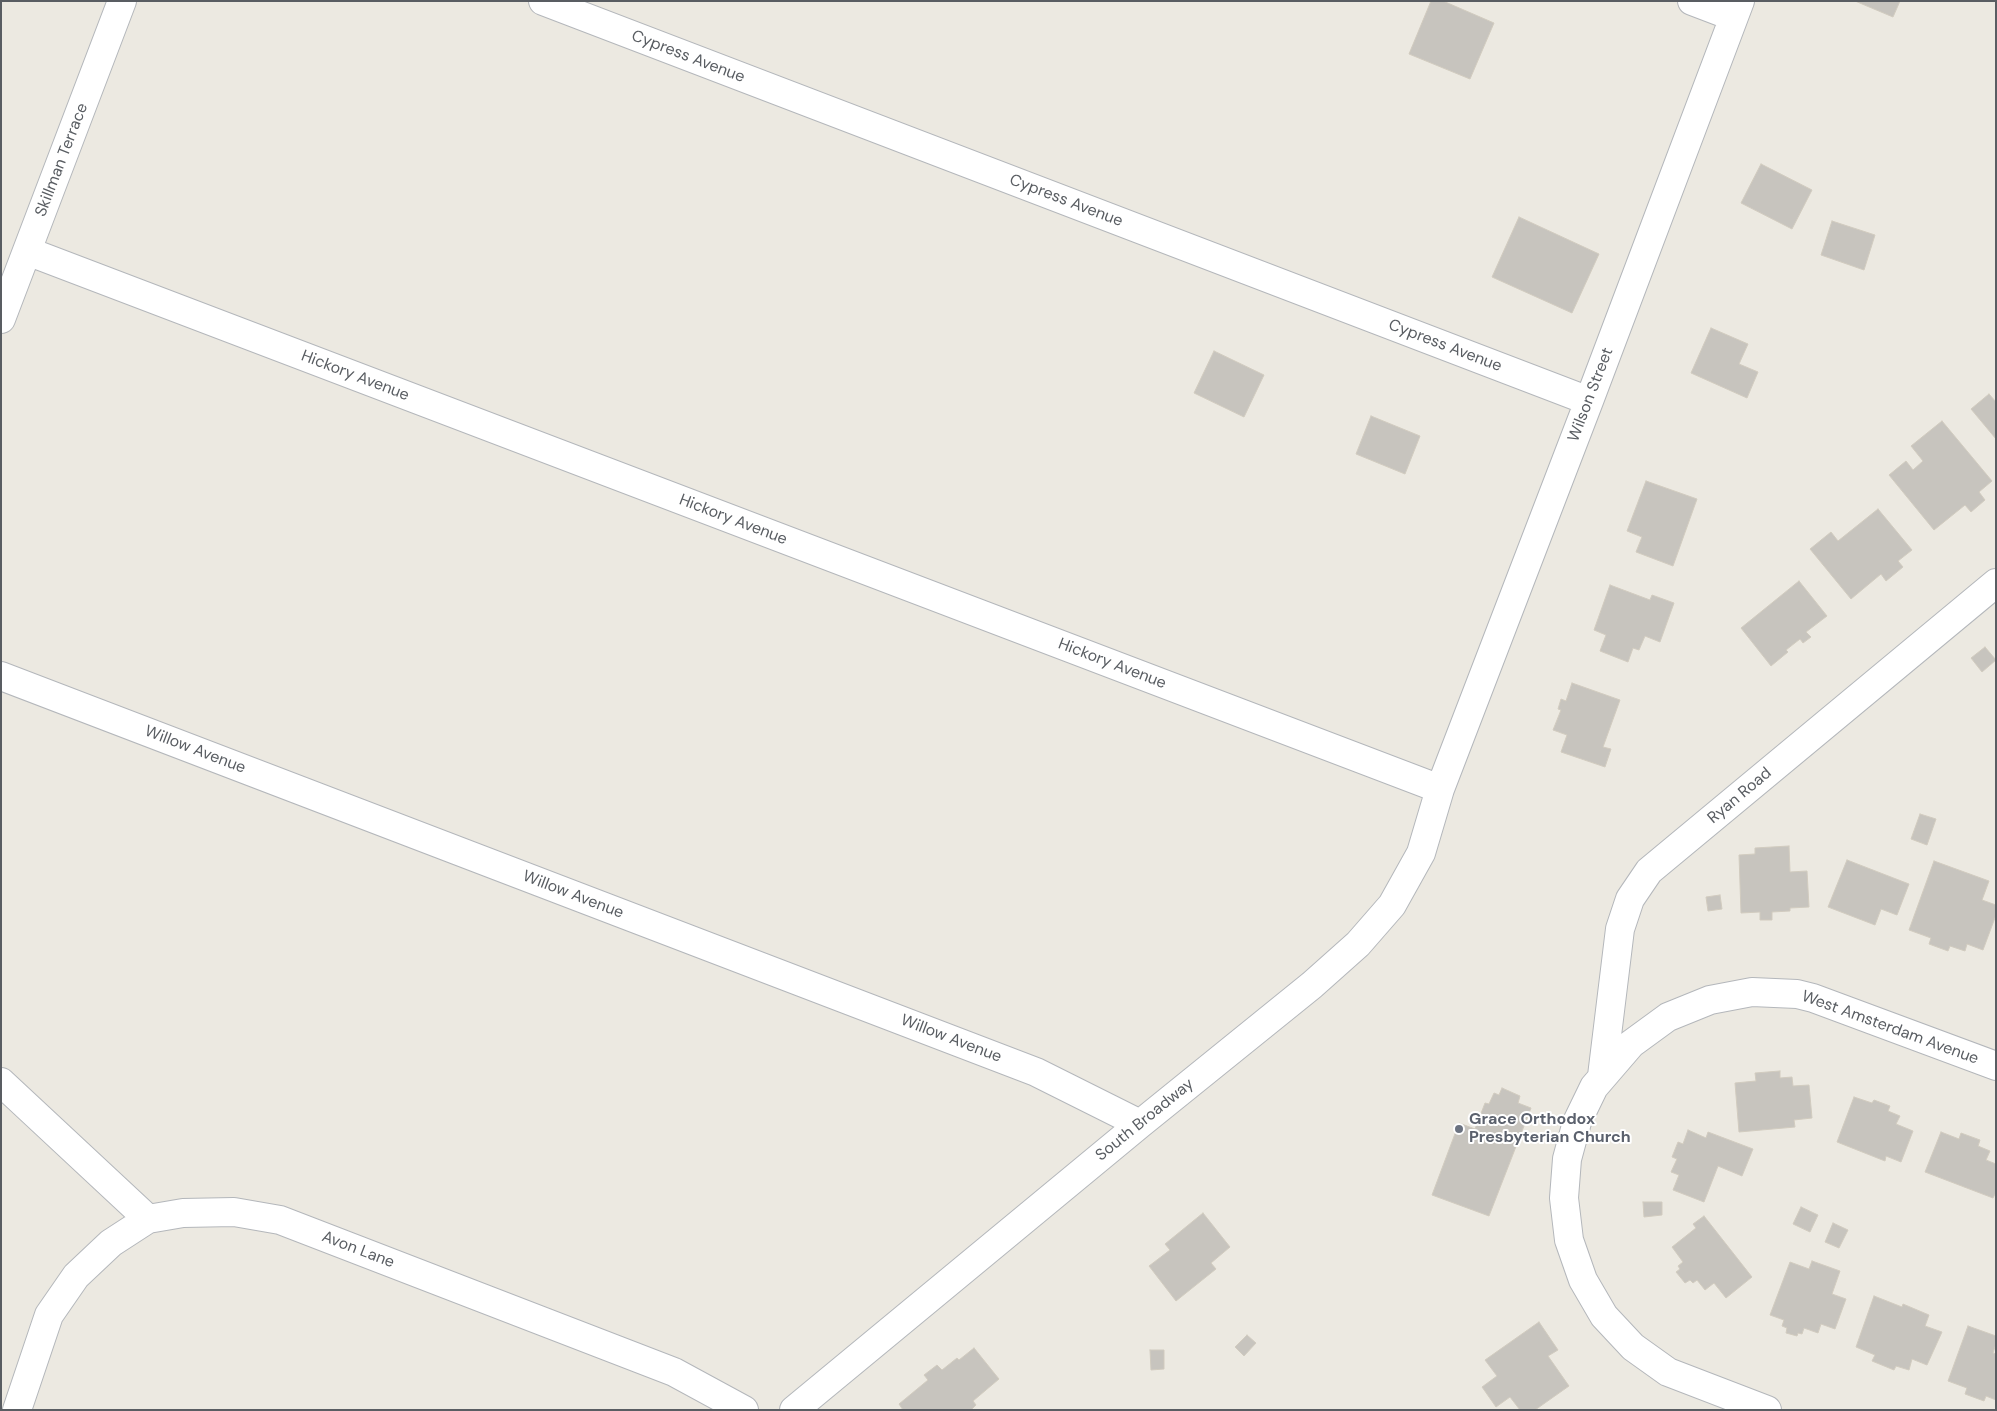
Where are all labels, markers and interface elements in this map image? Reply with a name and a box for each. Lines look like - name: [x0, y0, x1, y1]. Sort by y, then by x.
- street label: Cypress Avenue: [629, 27, 747, 87]
- street label: Skillman Terrace: [32, 100, 92, 220]
- street label: Cypress Avenue: [1007, 171, 1125, 231]
- street label: Cypress Avenue: [1386, 316, 1504, 376]
- street label: Wilson Street: [1564, 345, 1618, 445]
- street label: Hickory Avenue: [298, 347, 412, 405]
- street label: Hickory Avenue: [676, 491, 790, 549]
- street label: Hickory Avenue: [1055, 635, 1169, 693]
- street label: Willow Avenue: [142, 722, 248, 778]
- street label: Ryan Road: [1704, 764, 1776, 828]
- street label: Willow Avenue: [520, 867, 626, 923]
- street label: West Amsterdam Avenue: [1799, 987, 1981, 1069]
- street label: Willow Avenue: [898, 1011, 1004, 1067]
- street label: South Broadway: [1092, 1075, 1198, 1165]
- place label: Grace Orthodox Presbyterian Church: [1469, 1110, 1631, 1148]
- marker: Grace Orthodox Presbyterian Church: [1453, 1123, 1465, 1135]
- street label: Avon Lane: [319, 1227, 397, 1273]

